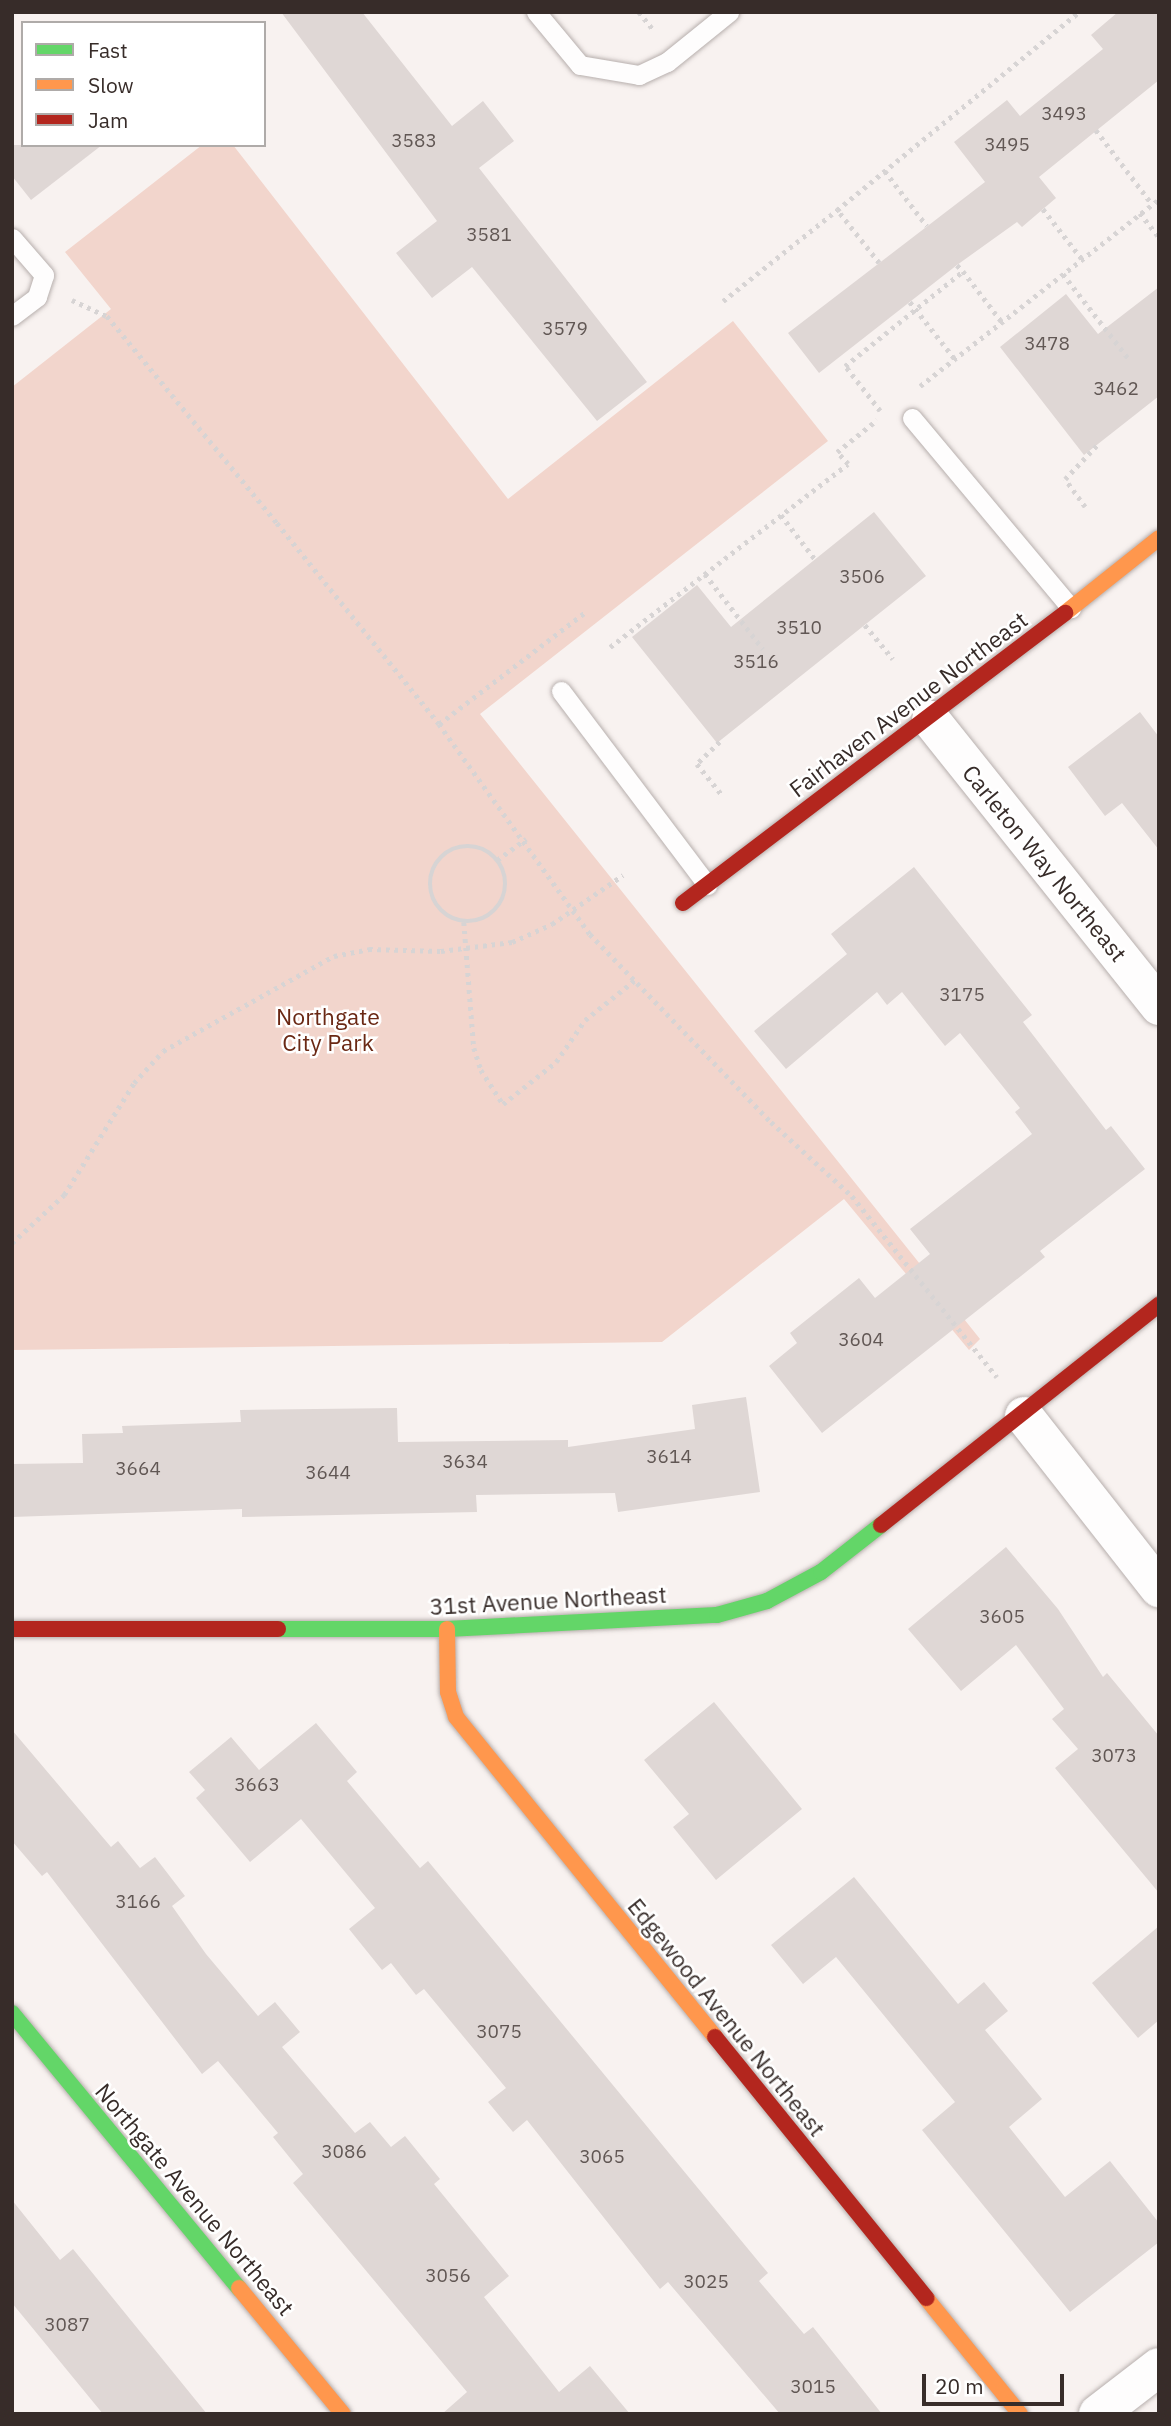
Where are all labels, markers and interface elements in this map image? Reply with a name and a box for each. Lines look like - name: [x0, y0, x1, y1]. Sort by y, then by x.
- legend: [21, 21, 266, 147]
- text: Fast: [88, 36, 128, 64]
- text: Slow: [88, 71, 134, 99]
- house number: 3493: [1041, 103, 1087, 125]
- text: Jam: [88, 106, 128, 134]
- house number: 3583: [391, 130, 437, 152]
- house number: 3495: [984, 134, 1030, 156]
- house number: 3581: [466, 224, 512, 246]
- house number: 3579: [542, 318, 588, 340]
- house number: 3478: [1024, 333, 1070, 355]
- house number: 3462: [1093, 378, 1139, 400]
- house number: 3506: [839, 566, 885, 588]
- street label: Fairhaven Avenue Northeast: [784, 605, 1032, 803]
- house number: 3510: [776, 617, 822, 639]
- house number: 3516: [733, 651, 779, 673]
- street label: Carleton Way Northeast: [957, 759, 1133, 967]
- house number: 3175: [939, 984, 985, 1006]
- park label: Northgate City Park: [276, 1002, 380, 1056]
- house number: 3604: [838, 1329, 884, 1351]
- house number: 3614: [646, 1446, 692, 1468]
- house number: 3634: [442, 1451, 488, 1473]
- house number: 3664: [115, 1458, 161, 1480]
- house number: 3644: [305, 1462, 351, 1484]
- street label: 31st Avenue Northeast: [429, 1580, 667, 1620]
- house number: 3605: [979, 1606, 1025, 1628]
- house number: 3073: [1091, 1745, 1137, 1767]
- house number: 3663: [234, 1774, 280, 1796]
- house number: 3166: [115, 1891, 161, 1913]
- street label: Edgewood Avenue Northeast: [622, 1892, 832, 2142]
- house number: 3075: [476, 2021, 522, 2043]
- street label: Northgate Avenue Northeast: [90, 2077, 300, 2321]
- house number: 3086: [321, 2141, 367, 2163]
- house number: 3065: [579, 2146, 625, 2168]
- house number: 3056: [425, 2265, 471, 2287]
- house number: 3025: [683, 2271, 729, 2293]
- house number: 3087: [44, 2314, 90, 2336]
- scale bar: [926, 2360, 1068, 2404]
- text: 20 m: [935, 2372, 984, 2400]
- house number: 3015: [790, 2376, 836, 2398]

